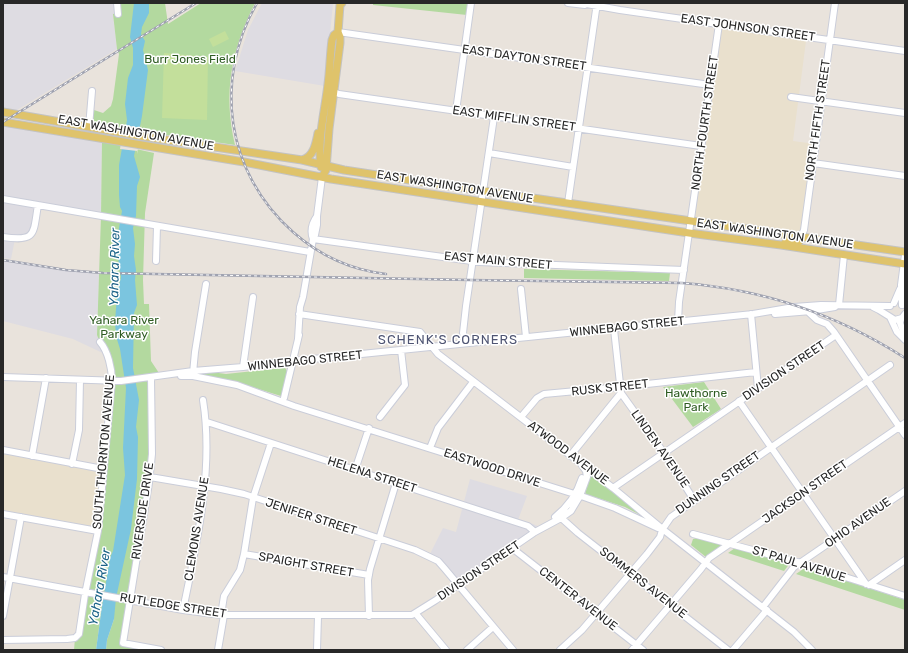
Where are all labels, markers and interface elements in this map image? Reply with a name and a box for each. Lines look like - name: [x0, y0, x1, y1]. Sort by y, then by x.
- street label: EAST JOHNSON STREET: [680, 11, 816, 45]
- street label: EAST DAYTON STREET: [461, 42, 587, 74]
- park label: Burr Jones Field: [144, 53, 236, 67]
- street label: NORTH FOURTH STREET: [688, 55, 722, 191]
- street label: NORTH FIFTH STREET: [802, 59, 834, 181]
- street label: EAST MIFFLIN STREET: [451, 103, 577, 135]
- street label: EAST WASHINGTON AVENUE: [57, 112, 215, 154]
- street label: EAST WASHINGTON AVENUE: [376, 168, 534, 206]
- street label: EAST WASHINGTON AVENUE: [696, 216, 854, 252]
- water label: Yahara River: [107, 228, 123, 306]
- street label: EAST MAIN STREET: [443, 249, 553, 273]
- park label: Yahara River Parkway: [89, 314, 159, 342]
- street label: WINNEBAGO STREET: [569, 314, 685, 340]
- district label: SCHENK'S CORNERS: [378, 332, 518, 348]
- street label: DIVISION STREET: [740, 338, 828, 404]
- street label: WINNEBAGO STREET: [247, 348, 363, 374]
- street label: SOUTH THORNTON AVENUE: [90, 374, 118, 530]
- street label: RUSK STREET: [571, 377, 649, 399]
- park label: Hawthorne Park: [665, 387, 727, 415]
- street label: LINDEN AVENUE: [628, 407, 692, 491]
- street label: ATWOOD AVENUE: [525, 418, 611, 488]
- street label: EASTWOOD DRIVE: [442, 446, 542, 490]
- street label: DUNNING STREET: [673, 448, 763, 518]
- street label: HELENA STREET: [326, 454, 418, 496]
- street label: JACKSON STREET: [760, 457, 850, 527]
- street label: RIVERSIDE DRIVE: [129, 462, 157, 560]
- street label: CLEMONS AVENUE: [182, 476, 212, 582]
- street label: JENIFER STREET: [263, 495, 359, 539]
- street label: OHIO AVENUE: [822, 495, 894, 551]
- street label: DIVISION STREET: [435, 538, 523, 604]
- street label: ST PAUL AVENUE: [750, 543, 848, 585]
- street label: SOMMERS AVENUE: [596, 544, 690, 622]
- water label: Yahara River: [86, 547, 114, 627]
- street label: SPAIGHT STREET: [257, 550, 355, 580]
- street label: CENTER AVENUE: [536, 564, 620, 634]
- street label: RUTLEDGE STREET: [119, 590, 227, 622]

